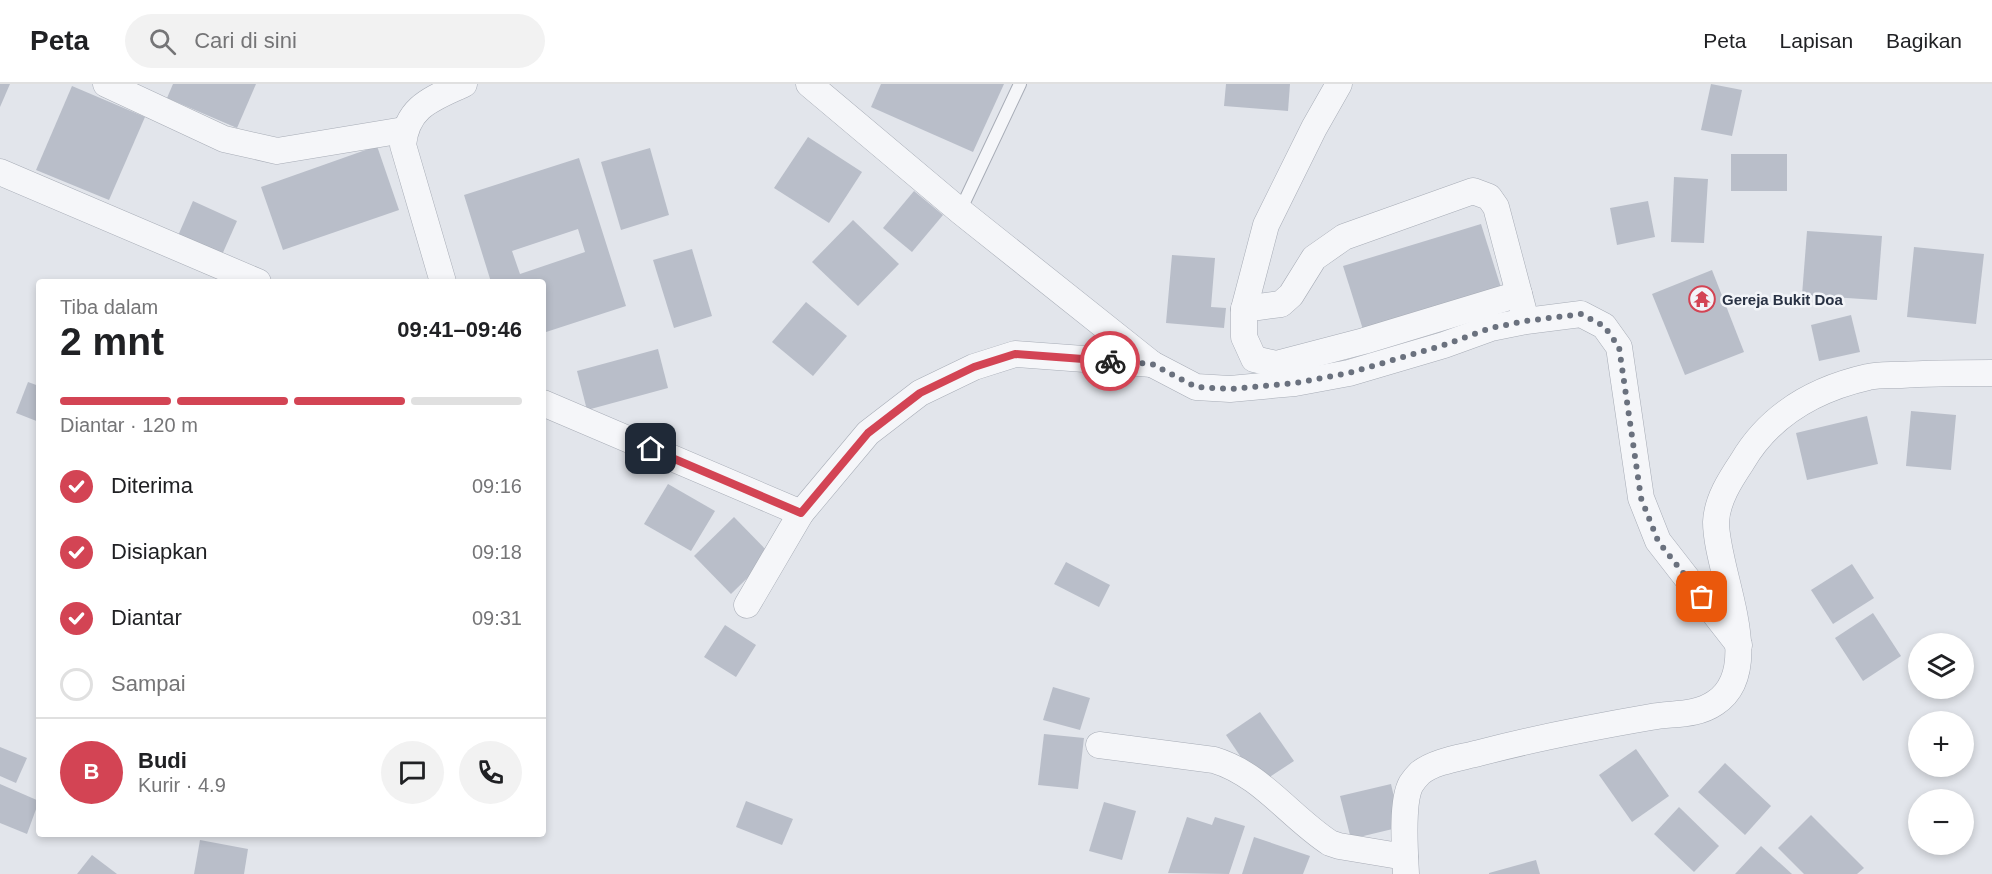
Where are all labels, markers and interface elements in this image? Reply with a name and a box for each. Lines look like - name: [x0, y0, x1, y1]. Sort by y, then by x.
- search box: [125, 14, 545, 68]
- text: Peta: [30, 25, 89, 56]
- icon: search: [146, 25, 179, 58]
- text: Cari di sini: [194, 28, 297, 53]
- text: Peta: [1703, 29, 1747, 52]
- text: Lapisan: [1780, 29, 1853, 52]
- text: Bagikan: [1886, 29, 1962, 52]
- temple icon: Gereja Bukit Doa: [1687, 284, 1717, 314]
- place label: Gereja Bukit Doa: [1722, 291, 1844, 308]
- text: Tiba dalam: [60, 296, 158, 318]
- text: 09:41–09:46: [397, 317, 522, 342]
- text: 2 mnt: [60, 320, 164, 363]
- courier: [1080, 331, 1140, 391]
- icon: bike: [1094, 345, 1127, 378]
- text: Diantar · 120 m: [60, 414, 198, 436]
- pin: [625, 423, 676, 474]
- icon: home: [634, 432, 667, 465]
- icon: check: [60, 470, 93, 503]
- text: Diterima: [111, 473, 193, 498]
- text: 09:16: [472, 475, 522, 497]
- icon: check: [60, 536, 93, 569]
- text: Disiapkan: [111, 539, 208, 564]
- text: 09:18: [472, 541, 522, 563]
- pin: [1676, 571, 1727, 622]
- icon: bag: [1685, 580, 1718, 613]
- icon: check: [60, 602, 93, 635]
- text: Diantar: [111, 605, 182, 630]
- text: 09:31: [472, 607, 522, 629]
- map controls: [1908, 633, 1974, 855]
- button: layers: [1908, 633, 1974, 699]
- text: Sampai: [111, 671, 186, 696]
- button: +: [1908, 711, 1974, 777]
- button: chat: [381, 741, 444, 804]
- button: phone: [459, 741, 522, 804]
- text: Budi: [138, 748, 187, 773]
- text: B: [84, 759, 99, 784]
- text: Kurir · 4.9: [138, 774, 226, 796]
- button: −: [1908, 789, 1974, 855]

